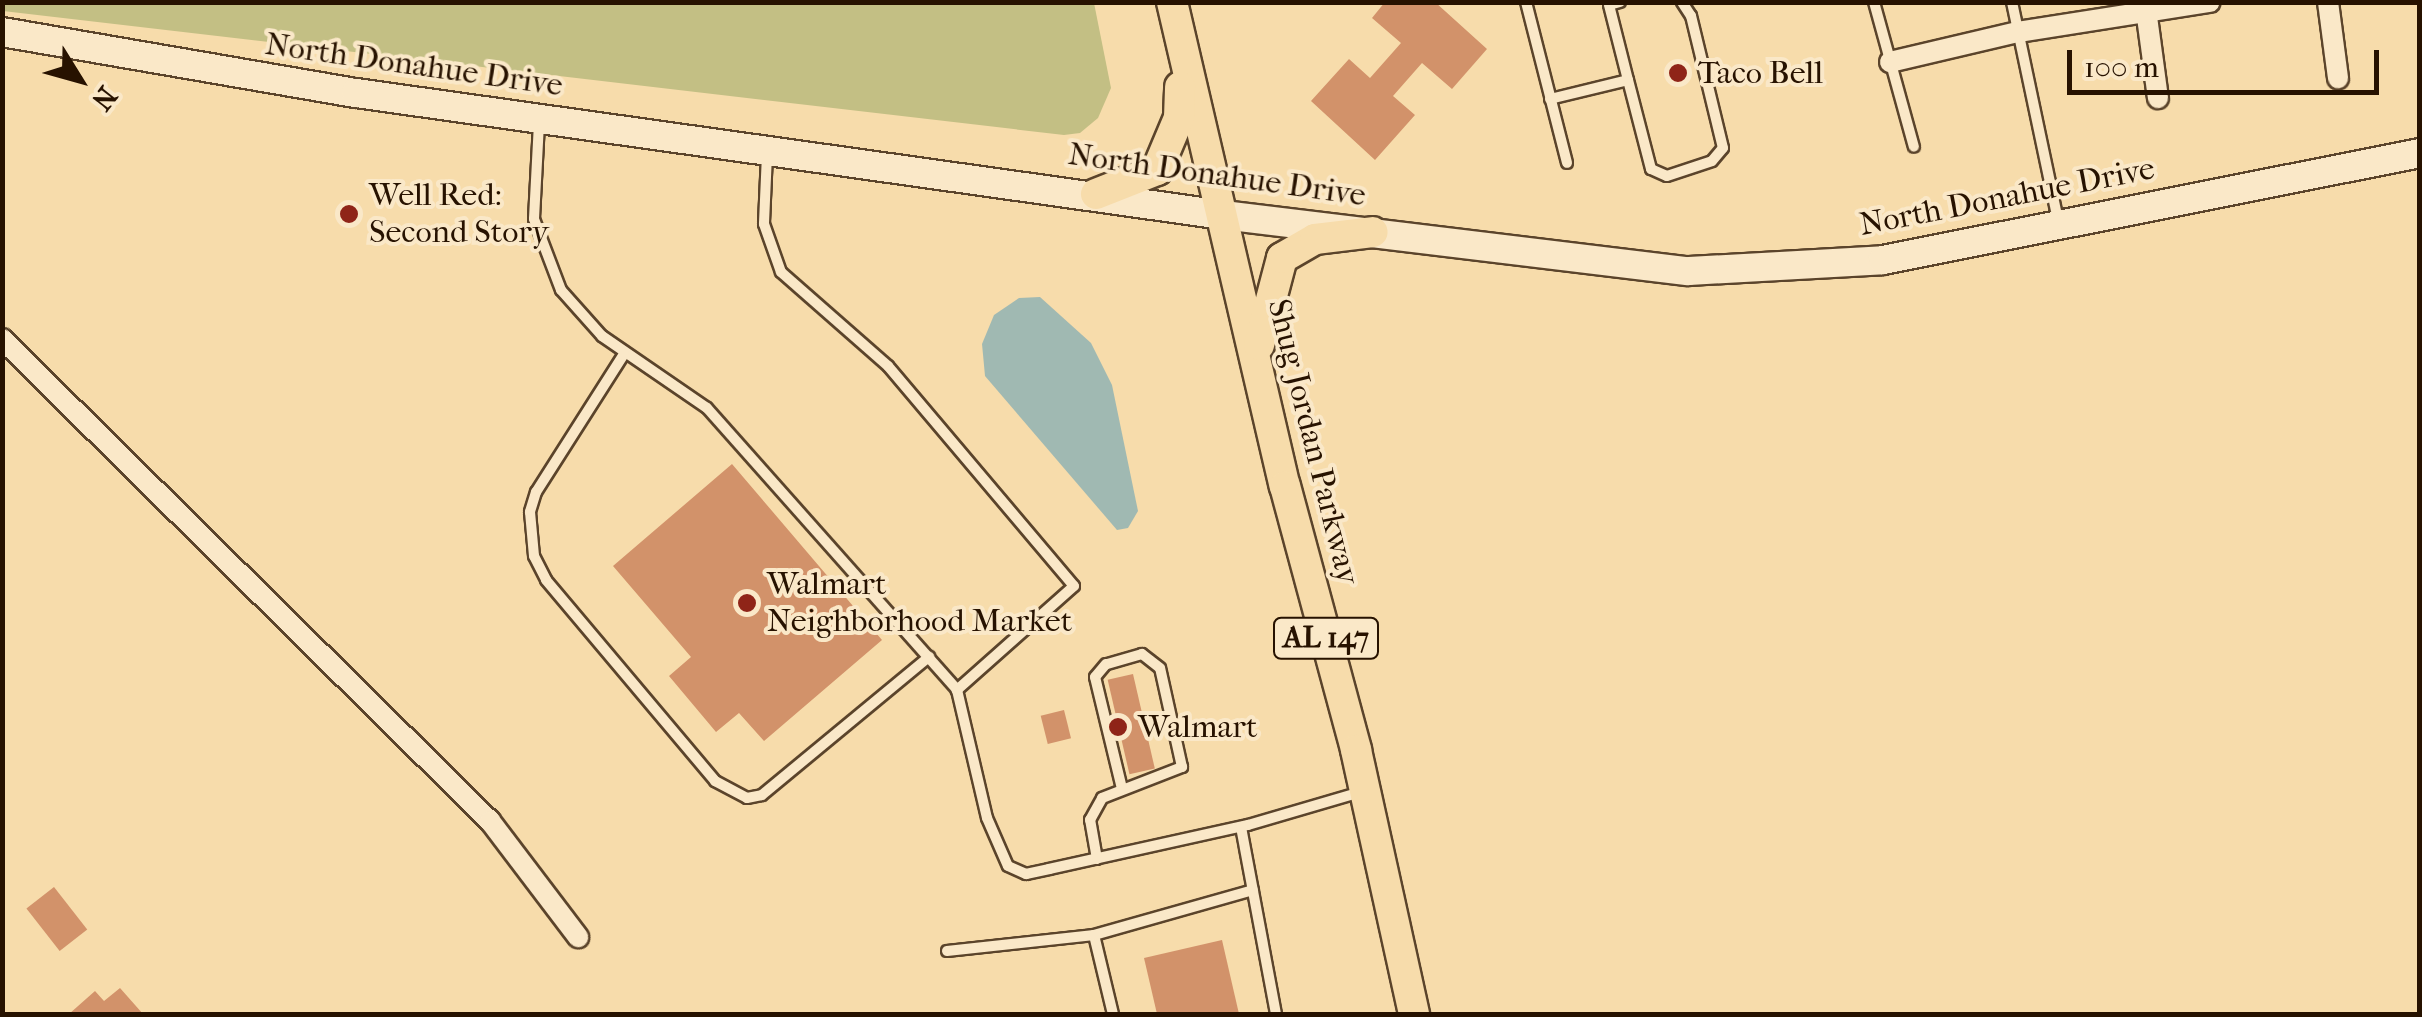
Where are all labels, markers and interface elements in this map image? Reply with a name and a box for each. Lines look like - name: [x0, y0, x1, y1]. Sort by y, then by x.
- street label: North Donahue Drive: [263, 25, 565, 105]
- north arrow: [30, 30, 130, 130]
- scale bar: [2072, 30, 2384, 92]
- text: 100 m: [2084, 50, 2159, 85]
- place label: Taco Bell: [1698, 54, 1823, 92]
- marker: Taco Bell: [1667, 62, 1689, 84]
- text: N: [85, 80, 124, 117]
- street label: North Donahue Drive: [1066, 135, 1368, 215]
- street label: North Donahue Drive: [1856, 150, 2158, 244]
- place label: Well Red: Second Story: [369, 177, 549, 252]
- marker: Well Red: Second Story: [338, 203, 360, 225]
- street label: Shug Jordan Parkway: [1259, 295, 1367, 589]
- place label: Walmart Neighborhood Market: [767, 566, 1072, 641]
- marker: Walmart Neighborhood Market: [736, 592, 758, 614]
- road number: AL 147: [1271, 613, 1381, 663]
- place label: Walmart: [1138, 708, 1257, 746]
- marker: Walmart: [1107, 716, 1129, 738]

